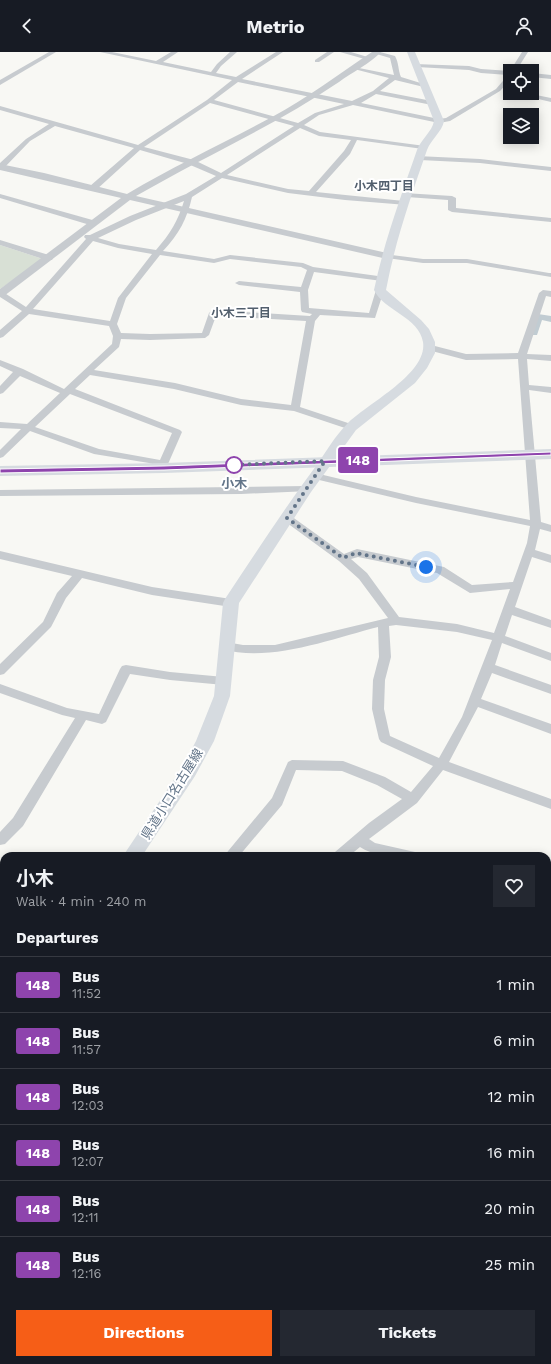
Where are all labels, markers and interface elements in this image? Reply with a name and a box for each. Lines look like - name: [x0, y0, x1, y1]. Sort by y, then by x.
- icon: back: [16, 15, 38, 37]
- icon: person: [513, 15, 535, 37]
- text: Metrio: [246, 16, 305, 37]
- map controls: [503, 64, 539, 144]
- button: locate: [503, 64, 539, 100]
- button: layers: [503, 108, 539, 144]
- district label: 小木四丁目: [354, 179, 414, 193]
- district label: 小木三丁目: [211, 306, 271, 320]
- line badge: 148: [335, 447, 381, 473]
- text: 148: [346, 452, 370, 468]
- marker: 小木: [225, 456, 243, 474]
- place label: 小木: [221, 476, 248, 491]
- your location: [416, 557, 436, 577]
- street label: 県道小口名古屋線: [138, 746, 206, 842]
- button: heart: [493, 865, 535, 907]
- text: 小木: [16, 867, 54, 890]
- text: Walk · 4 min · 240 m: [16, 894, 146, 909]
- text: Departures: [16, 929, 99, 947]
- text: Bus: [72, 968, 100, 986]
- text: 1 min: [496, 976, 535, 994]
- text: 148: [26, 977, 50, 993]
- text: 11:52: [72, 986, 101, 1001]
- text: Bus: [72, 1024, 100, 1042]
- text: 6 min: [493, 1032, 535, 1050]
- text: 148: [26, 1033, 50, 1049]
- text: 11:57: [72, 1042, 101, 1057]
- text: Bus: [72, 1080, 100, 1098]
- text: 12 min: [488, 1088, 535, 1106]
- text: 148: [26, 1089, 50, 1105]
- text: 12:03: [72, 1098, 104, 1113]
- text: Bus: [72, 1136, 100, 1154]
- text: 16 min: [487, 1144, 535, 1162]
- text: 148: [26, 1145, 50, 1161]
- text: 12:07: [72, 1154, 104, 1169]
- text: Bus: [72, 1192, 100, 1210]
- text: 20 min: [484, 1200, 535, 1218]
- text: 148: [26, 1201, 50, 1217]
- text: 12:11: [72, 1210, 99, 1225]
- text: Bus: [72, 1248, 100, 1266]
- text: 25 min: [485, 1256, 535, 1274]
- text: 148: [26, 1257, 50, 1273]
- text: 12:16: [72, 1266, 101, 1281]
- button: Directions: [16, 1310, 272, 1356]
- button: Tickets: [280, 1310, 535, 1356]

